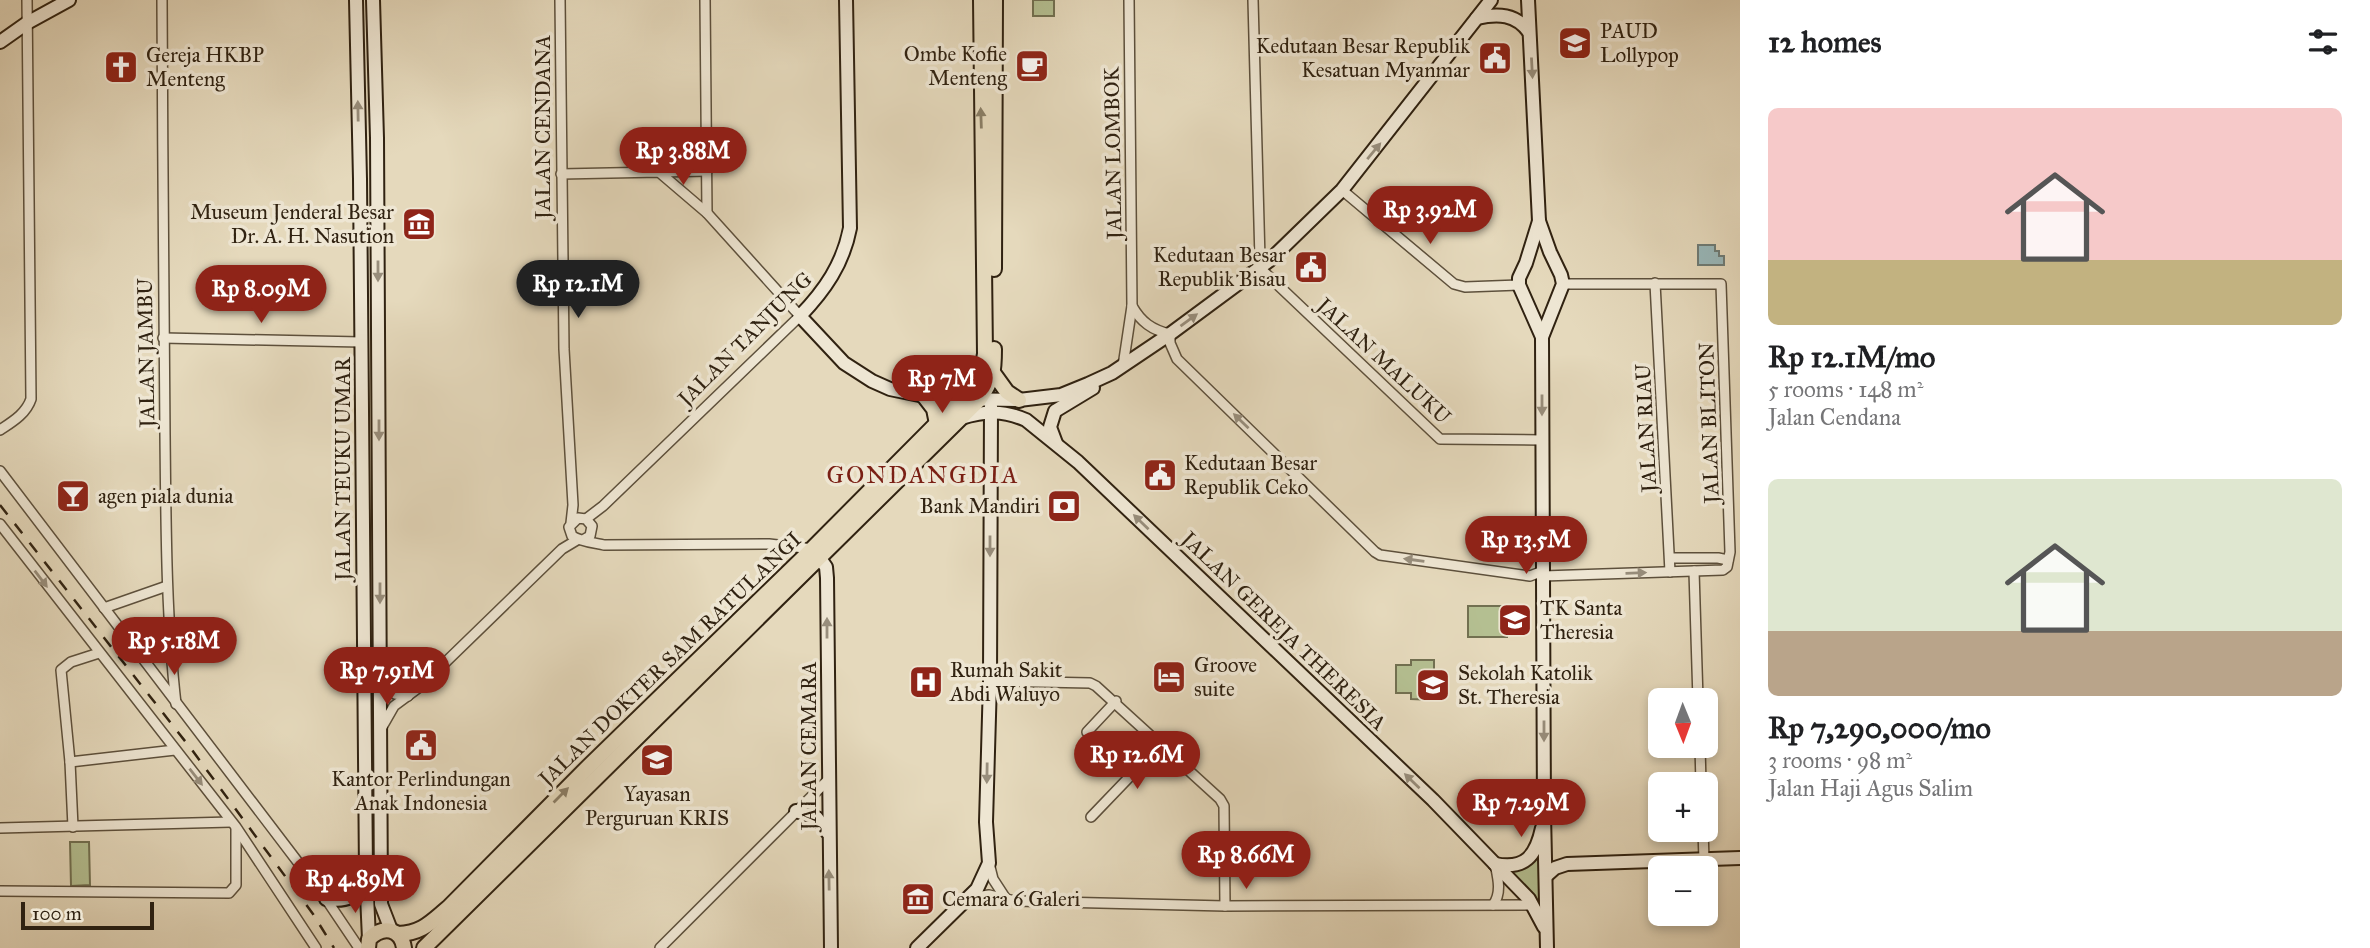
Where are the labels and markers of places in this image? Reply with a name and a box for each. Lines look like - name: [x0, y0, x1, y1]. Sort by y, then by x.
- place label: PAUD Lollypop: [1600, 18, 1679, 68]
- school or university icon: PAUD Lollypop: [1556, 24, 1594, 62]
- place label: Kedutaan Besar Republik Kesatuan Myanmar: [1256, 33, 1470, 83]
- public building icon: Kedutaan Besar Republik Kesatuan Myanmar: [1476, 39, 1514, 77]
- place label: Ombe Kofie Menteng: [904, 41, 1007, 91]
- place label: Gereja HKBP Menteng: [146, 42, 264, 92]
- cafe icon: Ombe Kofie Menteng: [1013, 47, 1051, 85]
- church icon: Gereja HKBP Menteng: [102, 48, 140, 86]
- pin: Rp 3.88M: [611, 128, 755, 187]
- pin: Rp 3.92M: [1358, 187, 1502, 246]
- place label: Museum Jenderal Besar Dr. A. H. Nasution: [190, 199, 394, 249]
- museum icon: Museum Jenderal Besar Dr. A. H. Nasution: [400, 205, 438, 243]
- place label: Kedutaan Besar Republik Bisau: [1153, 242, 1286, 292]
- public building icon: Kedutaan Besar Republik Bisau: [1292, 248, 1330, 286]
- pin: Rp 12.1M: [506, 260, 650, 320]
- pin: Rp 8.09M: [189, 266, 333, 325]
- pin: Rp 7M: [893, 356, 991, 415]
- place label: Kedutaan Besar Republik Ceko: [1184, 450, 1317, 500]
- public building icon: Kedutaan Besar Republik Ceko: [1141, 456, 1179, 494]
- bar icon: agen piala dunia: [54, 477, 92, 515]
- place label: agen piala dunia: [98, 483, 233, 509]
- bank icon: Bank Mandiri: [1045, 487, 1083, 525]
- place label: Bank Mandiri: [920, 493, 1040, 519]
- pin: Rp 13.5M: [1454, 516, 1598, 576]
- place label: TK Santa Theresia: [1540, 595, 1622, 645]
- school or university icon: TK Santa Theresia: [1496, 601, 1534, 639]
- pin: Rp 5.18M: [102, 618, 246, 677]
- pin: Rp 7.91M: [315, 648, 459, 707]
- place label: Groove suite: [1194, 652, 1257, 702]
- place label: Rumah Sakit Abdi Waluyo: [949, 657, 1063, 707]
- hotel icon: Groove suite: [1150, 658, 1188, 696]
- place label: Sekolah Katolik St. Theresia: [1458, 660, 1593, 710]
- hospital icon: Rumah Sakit Abdi Waluyo: [907, 663, 945, 701]
- school or university icon: Sekolah Katolik St. Theresia: [1414, 666, 1452, 704]
- public building icon: Kantor Perlindungan Anak Indonesia: [402, 726, 440, 764]
- pin: Rp 12.6M: [1065, 732, 1209, 791]
- school or university icon: Yayasan Perguruan KRIS: [638, 741, 676, 779]
- place label: Kantor Perlindungan Anak Indonesia: [331, 766, 511, 816]
- pin: Rp 7.29M: [1449, 780, 1593, 839]
- place label: Yayasan Perguruan KRIS: [585, 781, 729, 831]
- pin: Rp 8.66M: [1174, 832, 1318, 891]
- pin: Rp 4.89M: [283, 856, 427, 915]
- museum icon: Cemara 6 Galeri: [899, 880, 937, 918]
- place label: Cemara 6 Galeri: [942, 886, 1081, 912]

